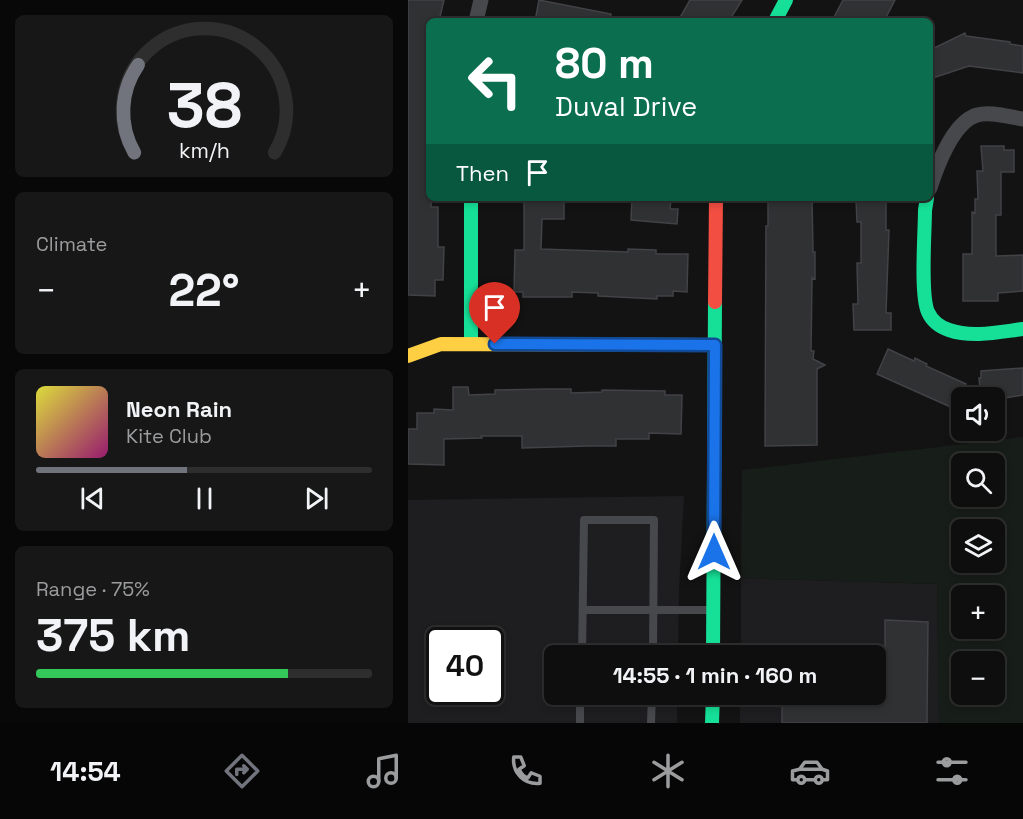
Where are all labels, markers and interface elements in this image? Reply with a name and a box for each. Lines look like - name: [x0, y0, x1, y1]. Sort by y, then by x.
- text: 80 m: [555, 37, 654, 90]
- icon: left: [456, 42, 534, 120]
- text: 38: [166, 66, 242, 145]
- text: Duval Drive: [555, 89, 697, 124]
- text: km/h: [178, 137, 230, 164]
- icon: arrive: [521, 156, 554, 189]
- text: Then: [456, 159, 509, 187]
- text: Climate: [36, 231, 107, 257]
- text: 22°: [168, 262, 240, 319]
- text: −: [36, 270, 56, 312]
- text: +: [352, 270, 372, 312]
- pin: [469, 282, 520, 344]
- icon: arrive: [478, 291, 511, 324]
- map controls: [951, 387, 1005, 705]
- button: sound: [951, 387, 1005, 441]
- text: Neon Rain: [126, 395, 232, 423]
- text: Kite Club: [126, 423, 212, 449]
- button: search: [951, 453, 1005, 507]
- icon: previous: [76, 482, 109, 515]
- icon: pause: [188, 482, 221, 515]
- icon: next: [300, 482, 333, 515]
- button: layers: [951, 519, 1005, 573]
- position arrow: [682, 520, 746, 584]
- text: Range · 75%: [36, 576, 150, 602]
- button: +: [951, 585, 1005, 639]
- text: 375 km: [36, 607, 191, 664]
- speed limit sign: 40: [426, 627, 504, 705]
- button: −: [951, 651, 1005, 705]
- text: 14:55 · 1 min · 160 m: [613, 661, 817, 689]
- icon: directions: [221, 750, 263, 792]
- icon: music: [363, 750, 405, 792]
- icon: phone: [505, 750, 547, 792]
- icon: climate: [647, 750, 689, 792]
- icon: car: [789, 750, 831, 792]
- icon: filters: [931, 750, 973, 792]
- text: 14:54: [50, 754, 121, 789]

